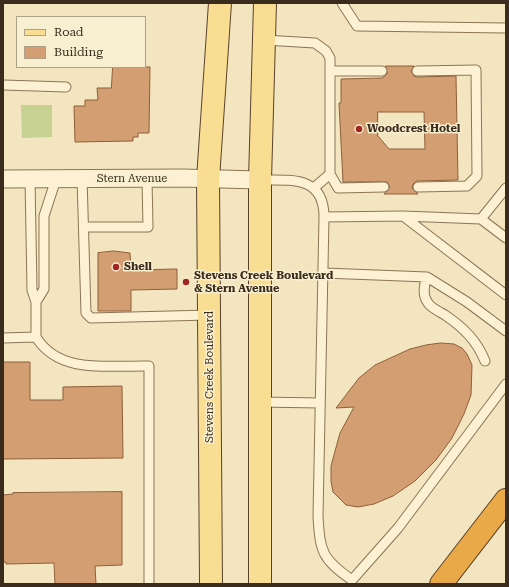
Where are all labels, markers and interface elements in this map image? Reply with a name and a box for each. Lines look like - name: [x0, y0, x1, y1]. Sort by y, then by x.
- legend: [16, 16, 146, 68]
- text: Road: [54, 25, 83, 39]
- text: Building: [54, 45, 103, 59]
- place label: Woodcrest Hotel: [367, 122, 460, 136]
- marker: Woodcrest Hotel: [354, 124, 364, 134]
- street label: Stern Avenue: [97, 172, 167, 186]
- place label: Shell: [124, 260, 152, 274]
- marker: Shell: [111, 262, 121, 272]
- place label: Stevens Creek Boulevard & Stern Avenue: [194, 269, 333, 295]
- marker: Stevens Creek Boulevard & Stern Avenue: [181, 277, 191, 287]
- street label: Stevens Creek Boulevard: [203, 311, 217, 443]

